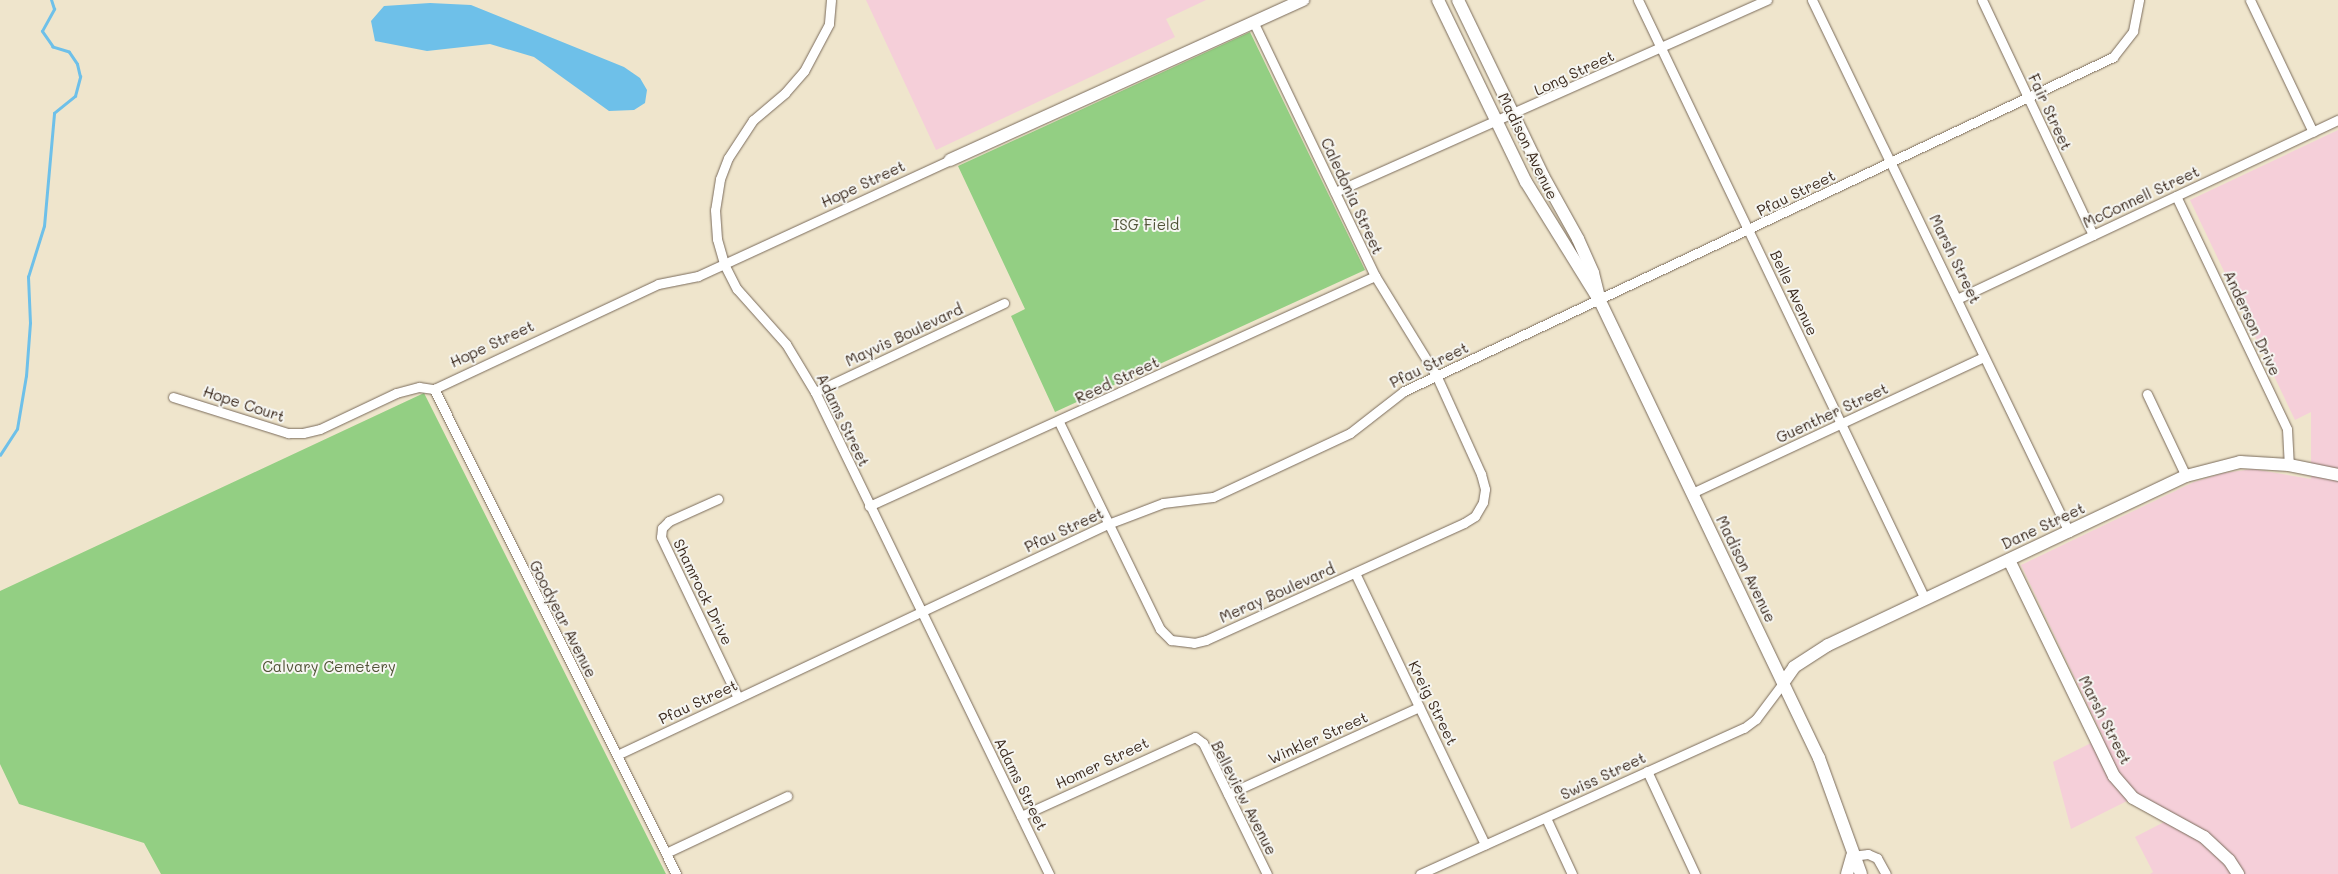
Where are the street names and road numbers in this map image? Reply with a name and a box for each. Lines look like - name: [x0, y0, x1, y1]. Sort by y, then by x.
- street label: Long Street: [1531, 47, 1617, 99]
- street label: Fair Street: [2024, 71, 2076, 153]
- street label: Madison Avenue: [1494, 90, 1562, 202]
- street label: Caledonia Street: [1317, 135, 1387, 257]
- street label: Hope Street: [818, 157, 908, 211]
- street label: McConnell Street: [2080, 162, 2202, 232]
- street label: Pfau Street: [1754, 166, 1838, 220]
- street label: Marsh Street: [1926, 211, 1984, 307]
- street label: Belle Avenue: [1766, 247, 1822, 339]
- street label: Anderson Drive: [2220, 268, 2284, 378]
- street label: Mayvis Boulevard: [842, 300, 966, 370]
- street label: Hope Street: [447, 317, 537, 371]
- street label: Pfau Street: [1387, 338, 1471, 392]
- street label: Reed Street: [1072, 353, 1162, 407]
- street label: Adams Street: [813, 371, 873, 469]
- street label: Guenther Street: [1773, 379, 1891, 447]
- street label: Hope Court: [201, 382, 287, 426]
- street label: Dane Street: [1999, 499, 2087, 553]
- street label: Pfau Street: [1022, 504, 1106, 556]
- street label: Madison Avenue: [1712, 513, 1780, 625]
- street label: Shamrock Drive: [670, 536, 736, 648]
- street label: Goodyear Avenue: [526, 557, 600, 681]
- street label: Meray Boulevard: [1216, 559, 1338, 627]
- street label: Kreig Street: [1405, 658, 1461, 748]
- street label: Marsh Street: [2075, 673, 2135, 767]
- street label: Pfau Street: [656, 676, 740, 728]
- street label: Winkler Street: [1265, 708, 1371, 768]
- street label: Homer Street: [1052, 734, 1152, 792]
- street label: Adams Street: [991, 735, 1051, 833]
- street label: Belleview Avenue: [1207, 738, 1281, 858]
- street label: Swiss Street: [1558, 748, 1648, 804]

